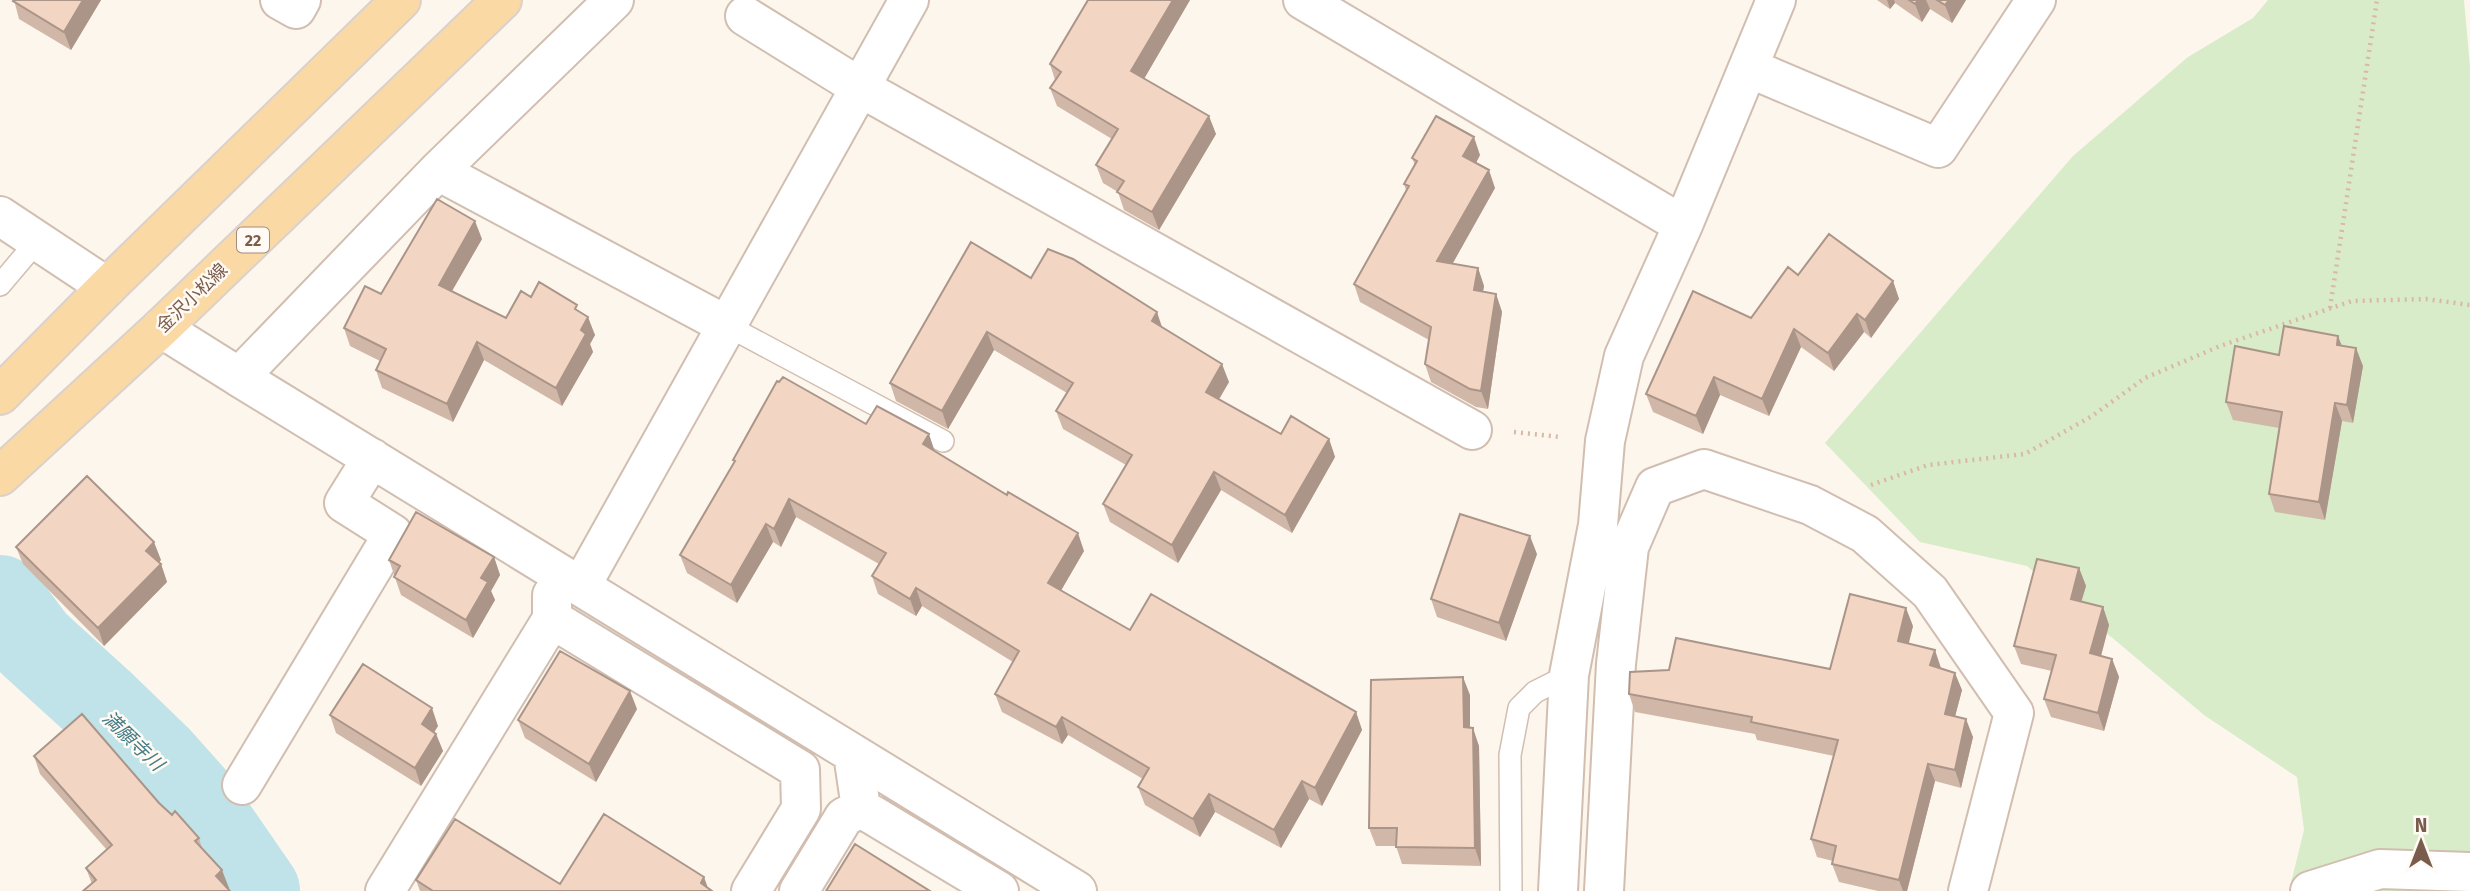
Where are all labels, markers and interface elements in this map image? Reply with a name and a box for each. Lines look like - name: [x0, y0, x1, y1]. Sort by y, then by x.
- road number: 22: [237, 228, 269, 252]
- street label: 金沢小松線: [152, 259, 232, 337]
- water label: 満願寺川: [98, 706, 170, 777]
- north arrow: [2386, 807, 2456, 877]
- text: N: [2415, 814, 2427, 837]

